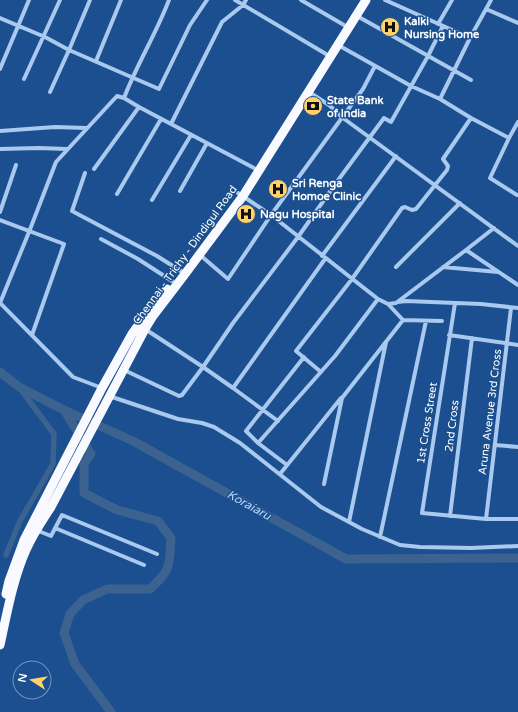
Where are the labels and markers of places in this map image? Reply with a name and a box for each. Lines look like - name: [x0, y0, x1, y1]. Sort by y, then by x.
- place label: Kalki Nursing Home: [404, 15, 480, 42]
- hospital icon: Kalki Nursing Home: [379, 16, 401, 38]
- place label: State Bank of India: [327, 94, 384, 120]
- bank icon: State Bank of India: [302, 95, 324, 117]
- place label: Sri Renga Homoe Clinic: [292, 177, 361, 203]
- hospital icon: Sri Renga Homoe Clinic: [267, 178, 289, 200]
- hospital icon: Nagu Hospital: [235, 203, 257, 225]
- place label: Nagu Hospital: [260, 208, 335, 222]

